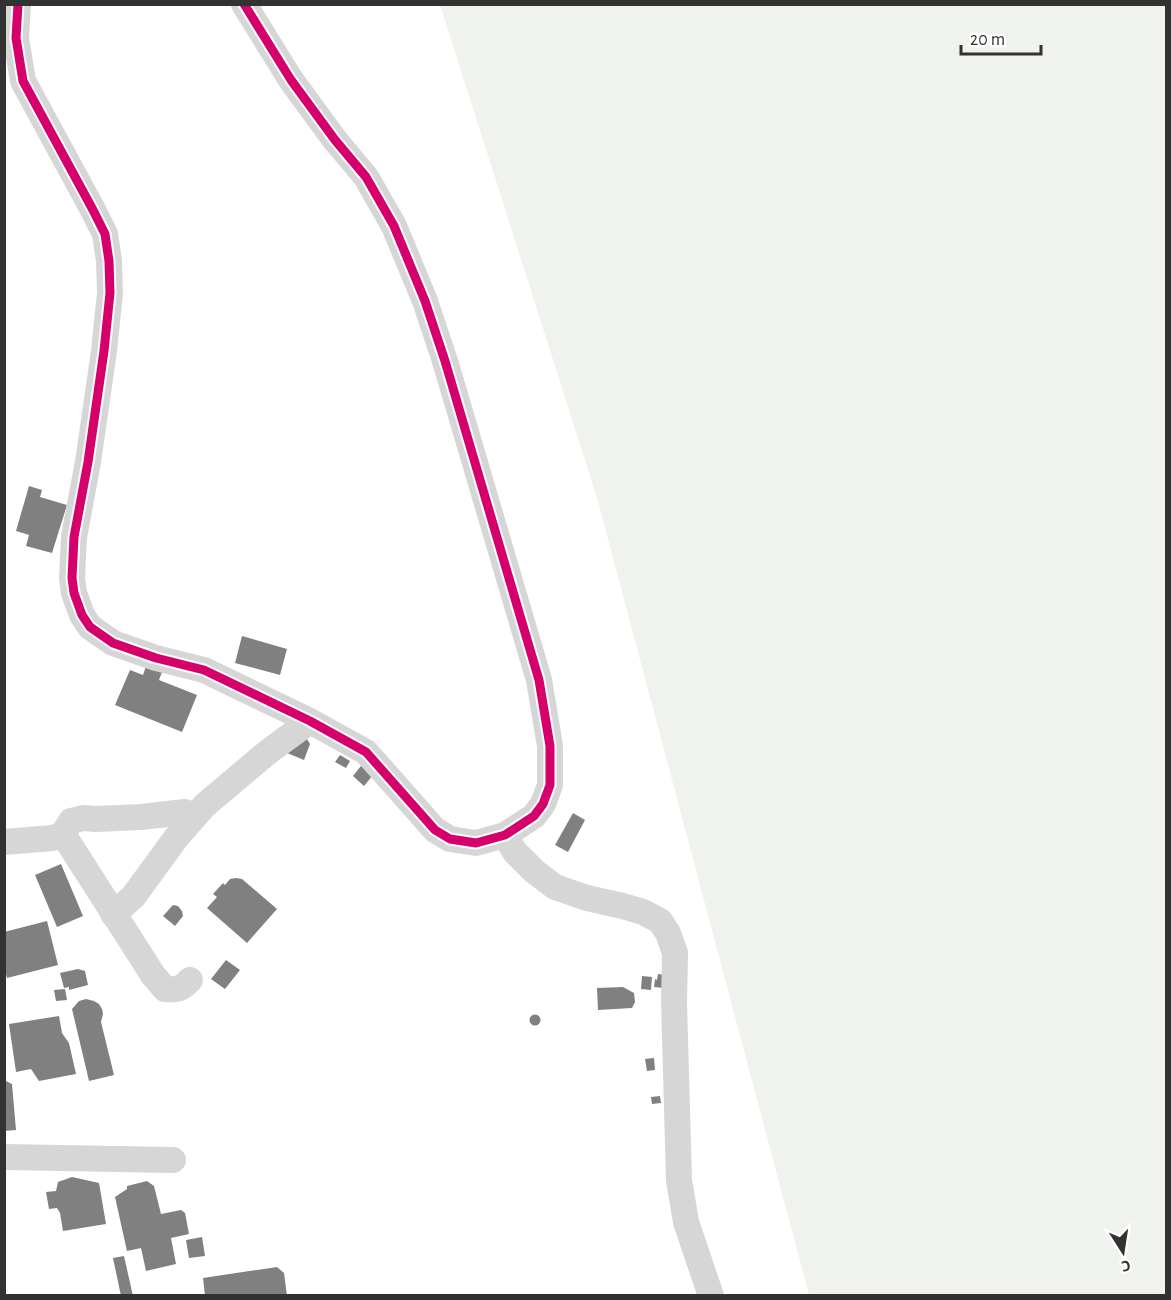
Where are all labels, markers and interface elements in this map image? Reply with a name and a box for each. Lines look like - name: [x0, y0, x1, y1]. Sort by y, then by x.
- scale bar: [961, 18, 1040, 56]
- text: 20 m: [970, 31, 1005, 49]
- north arrow: [1093, 1222, 1153, 1282]
- text: С: [1120, 1257, 1132, 1274]

